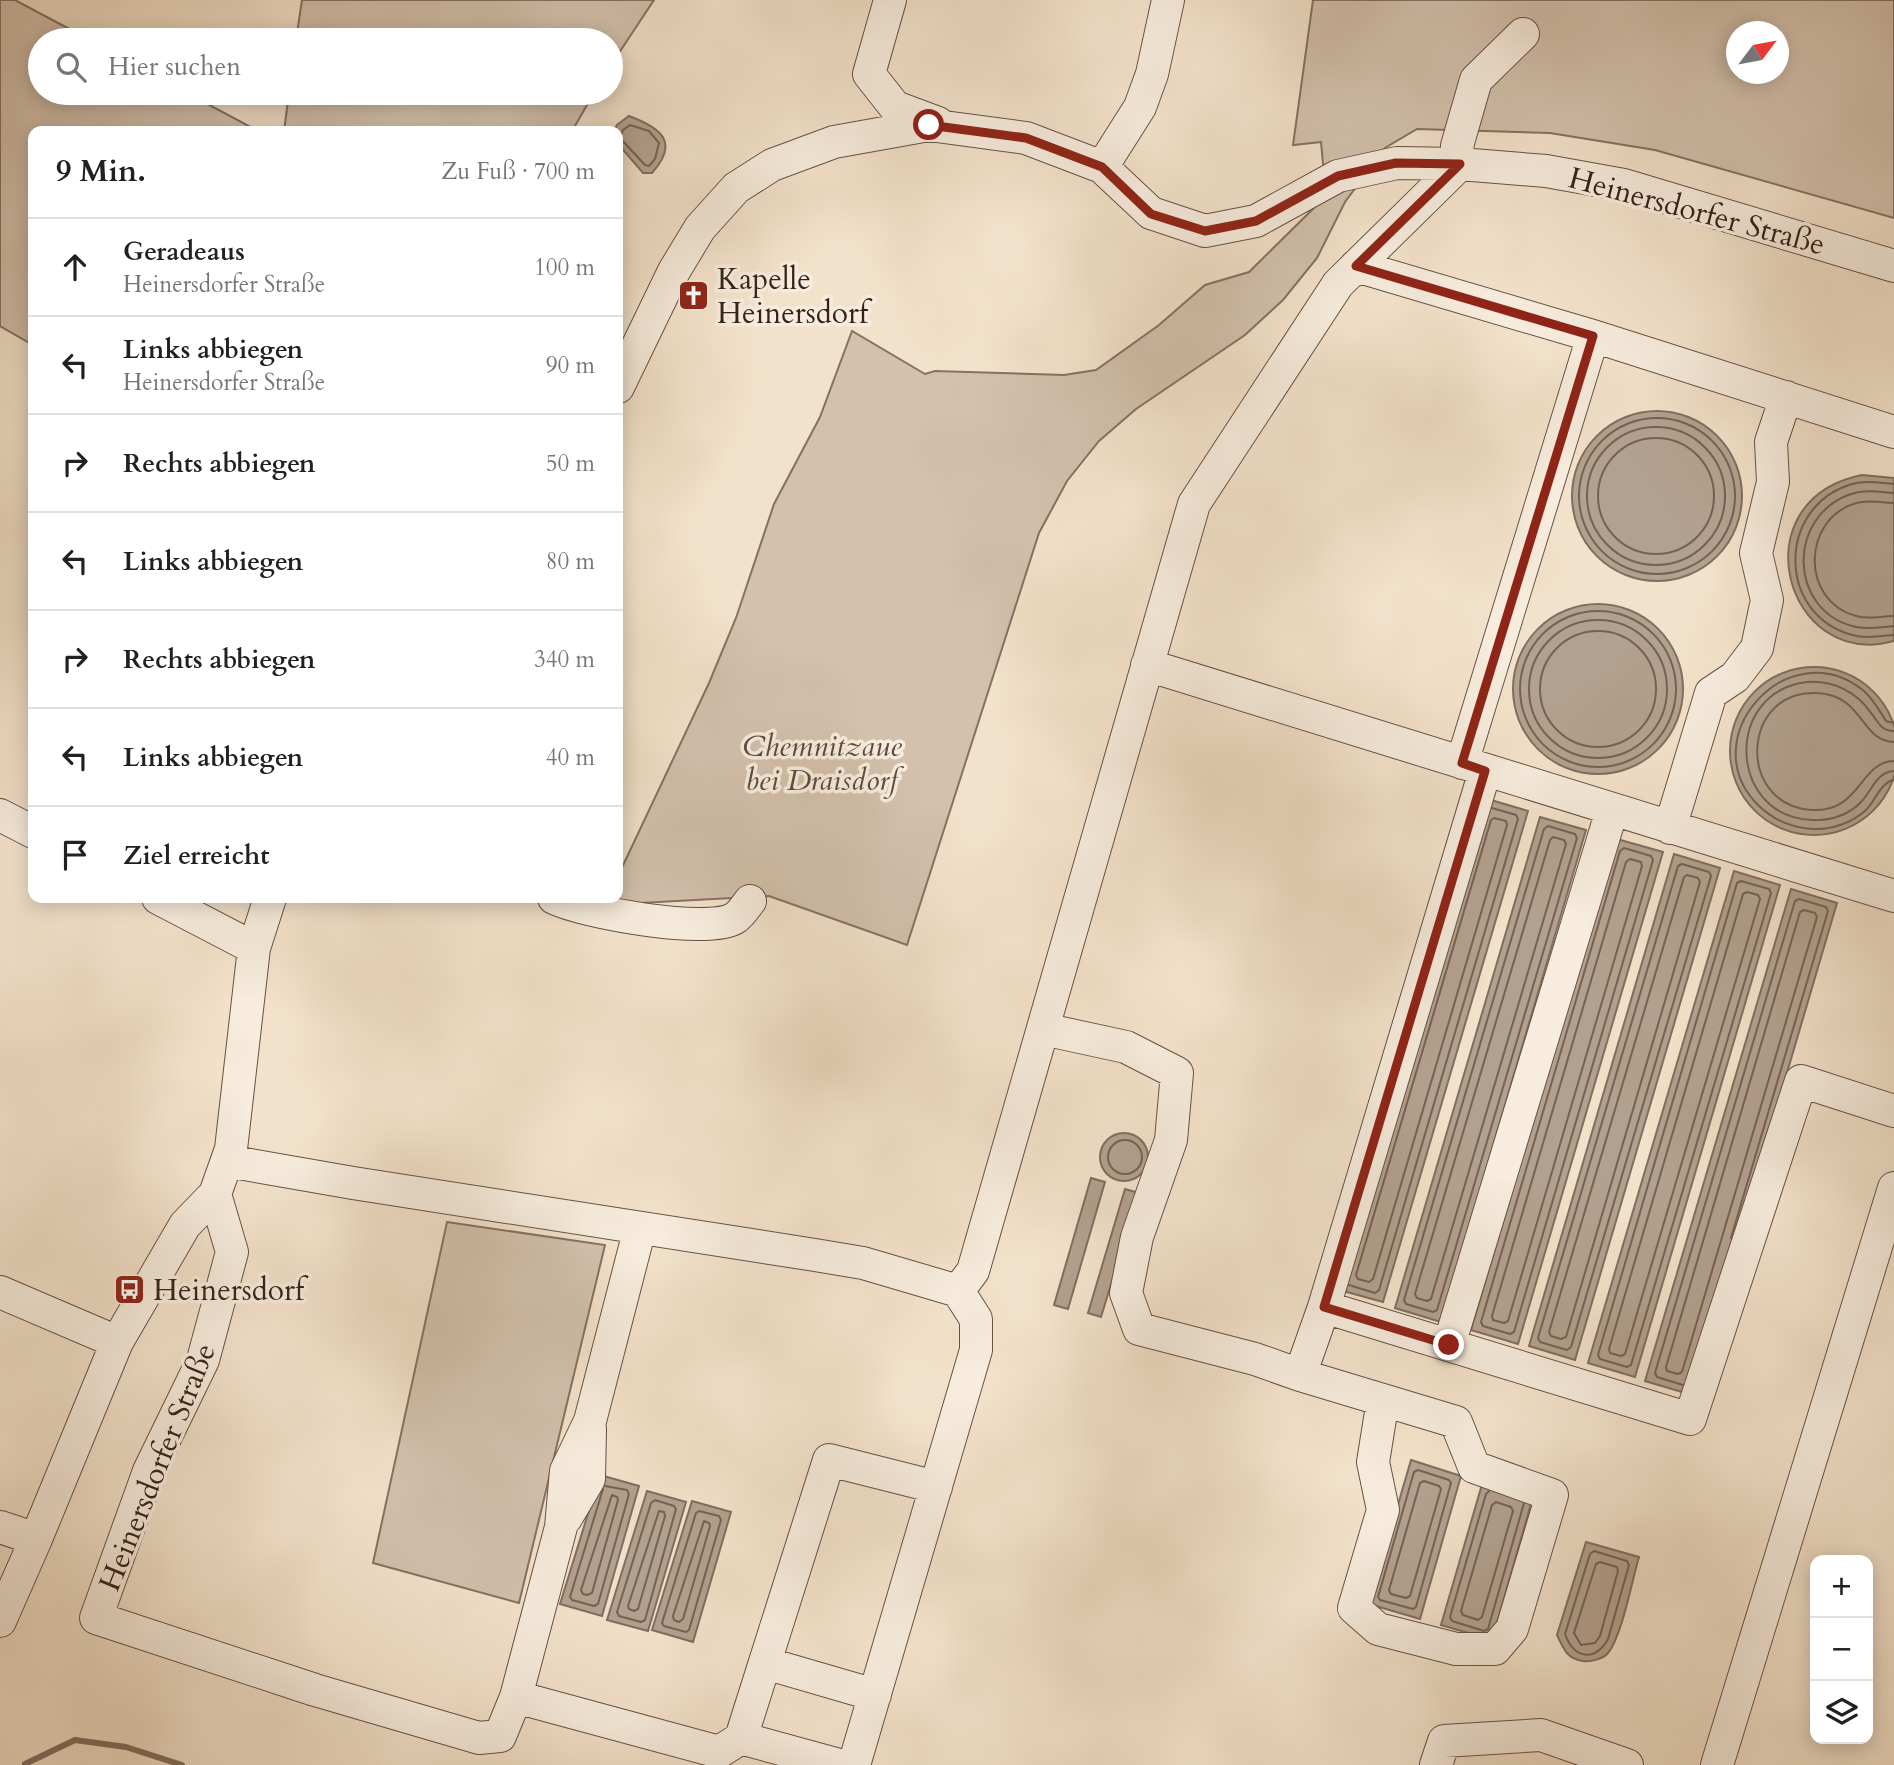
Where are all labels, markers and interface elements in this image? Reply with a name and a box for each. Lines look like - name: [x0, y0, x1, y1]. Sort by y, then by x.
- north arrow: [1726, 21, 1789, 84]
- search box: [28, 28, 623, 105]
- icon: search: [52, 48, 90, 86]
- text: Hier suchen: [108, 49, 241, 84]
- route start: [913, 109, 944, 140]
- text: 9 Min.: [56, 151, 146, 192]
- text: Zu Fuß · 700 m: [441, 156, 595, 187]
- street label: Heinersdorfer Straße: [1564, 158, 1829, 265]
- text: Geradeaus: [123, 234, 245, 269]
- icon: ahead: [56, 248, 94, 286]
- text: 100 m: [534, 252, 595, 283]
- place label: Kapelle Heinersdorf: [717, 259, 873, 334]
- text: Heinersdorfer Straße: [123, 269, 325, 300]
- church icon: Kapelle Heinersdorf: [677, 279, 711, 313]
- text: Links abbiegen: [123, 332, 303, 367]
- icon: left: [56, 346, 94, 384]
- text: 90 m: [546, 350, 595, 381]
- text: Heinersdorfer Straße: [123, 367, 325, 398]
- icon: right: [56, 444, 94, 482]
- text: Rechts abbiegen: [123, 446, 315, 481]
- text: 50 m: [546, 448, 595, 479]
- icon: left: [56, 542, 94, 580]
- text: Links abbiegen: [123, 544, 303, 579]
- text: 80 m: [546, 546, 595, 577]
- icon: right: [56, 640, 94, 678]
- text: Rechts abbiegen: [123, 642, 315, 677]
- text: 340 m: [534, 644, 595, 675]
- park label: Chemnitzaue bei Draisdorf: [742, 726, 904, 801]
- icon: left: [56, 738, 94, 776]
- text: Links abbiegen: [123, 740, 303, 775]
- text: 40 m: [546, 742, 595, 773]
- icon: arrive: [56, 836, 94, 874]
- text: Ziel erreicht: [123, 838, 269, 873]
- place label: Heinersdorf: [153, 1270, 309, 1311]
- bus stop icon: Heinersdorf: [113, 1273, 147, 1307]
- route end: [1433, 1329, 1464, 1360]
- street label: Heinersdorfer Straße: [89, 1337, 226, 1597]
- map controls: [1810, 1555, 1873, 1744]
- button: +: [1810, 1555, 1873, 1618]
- button: −: [1810, 1618, 1873, 1681]
- button: layers: [1810, 1681, 1873, 1744]

